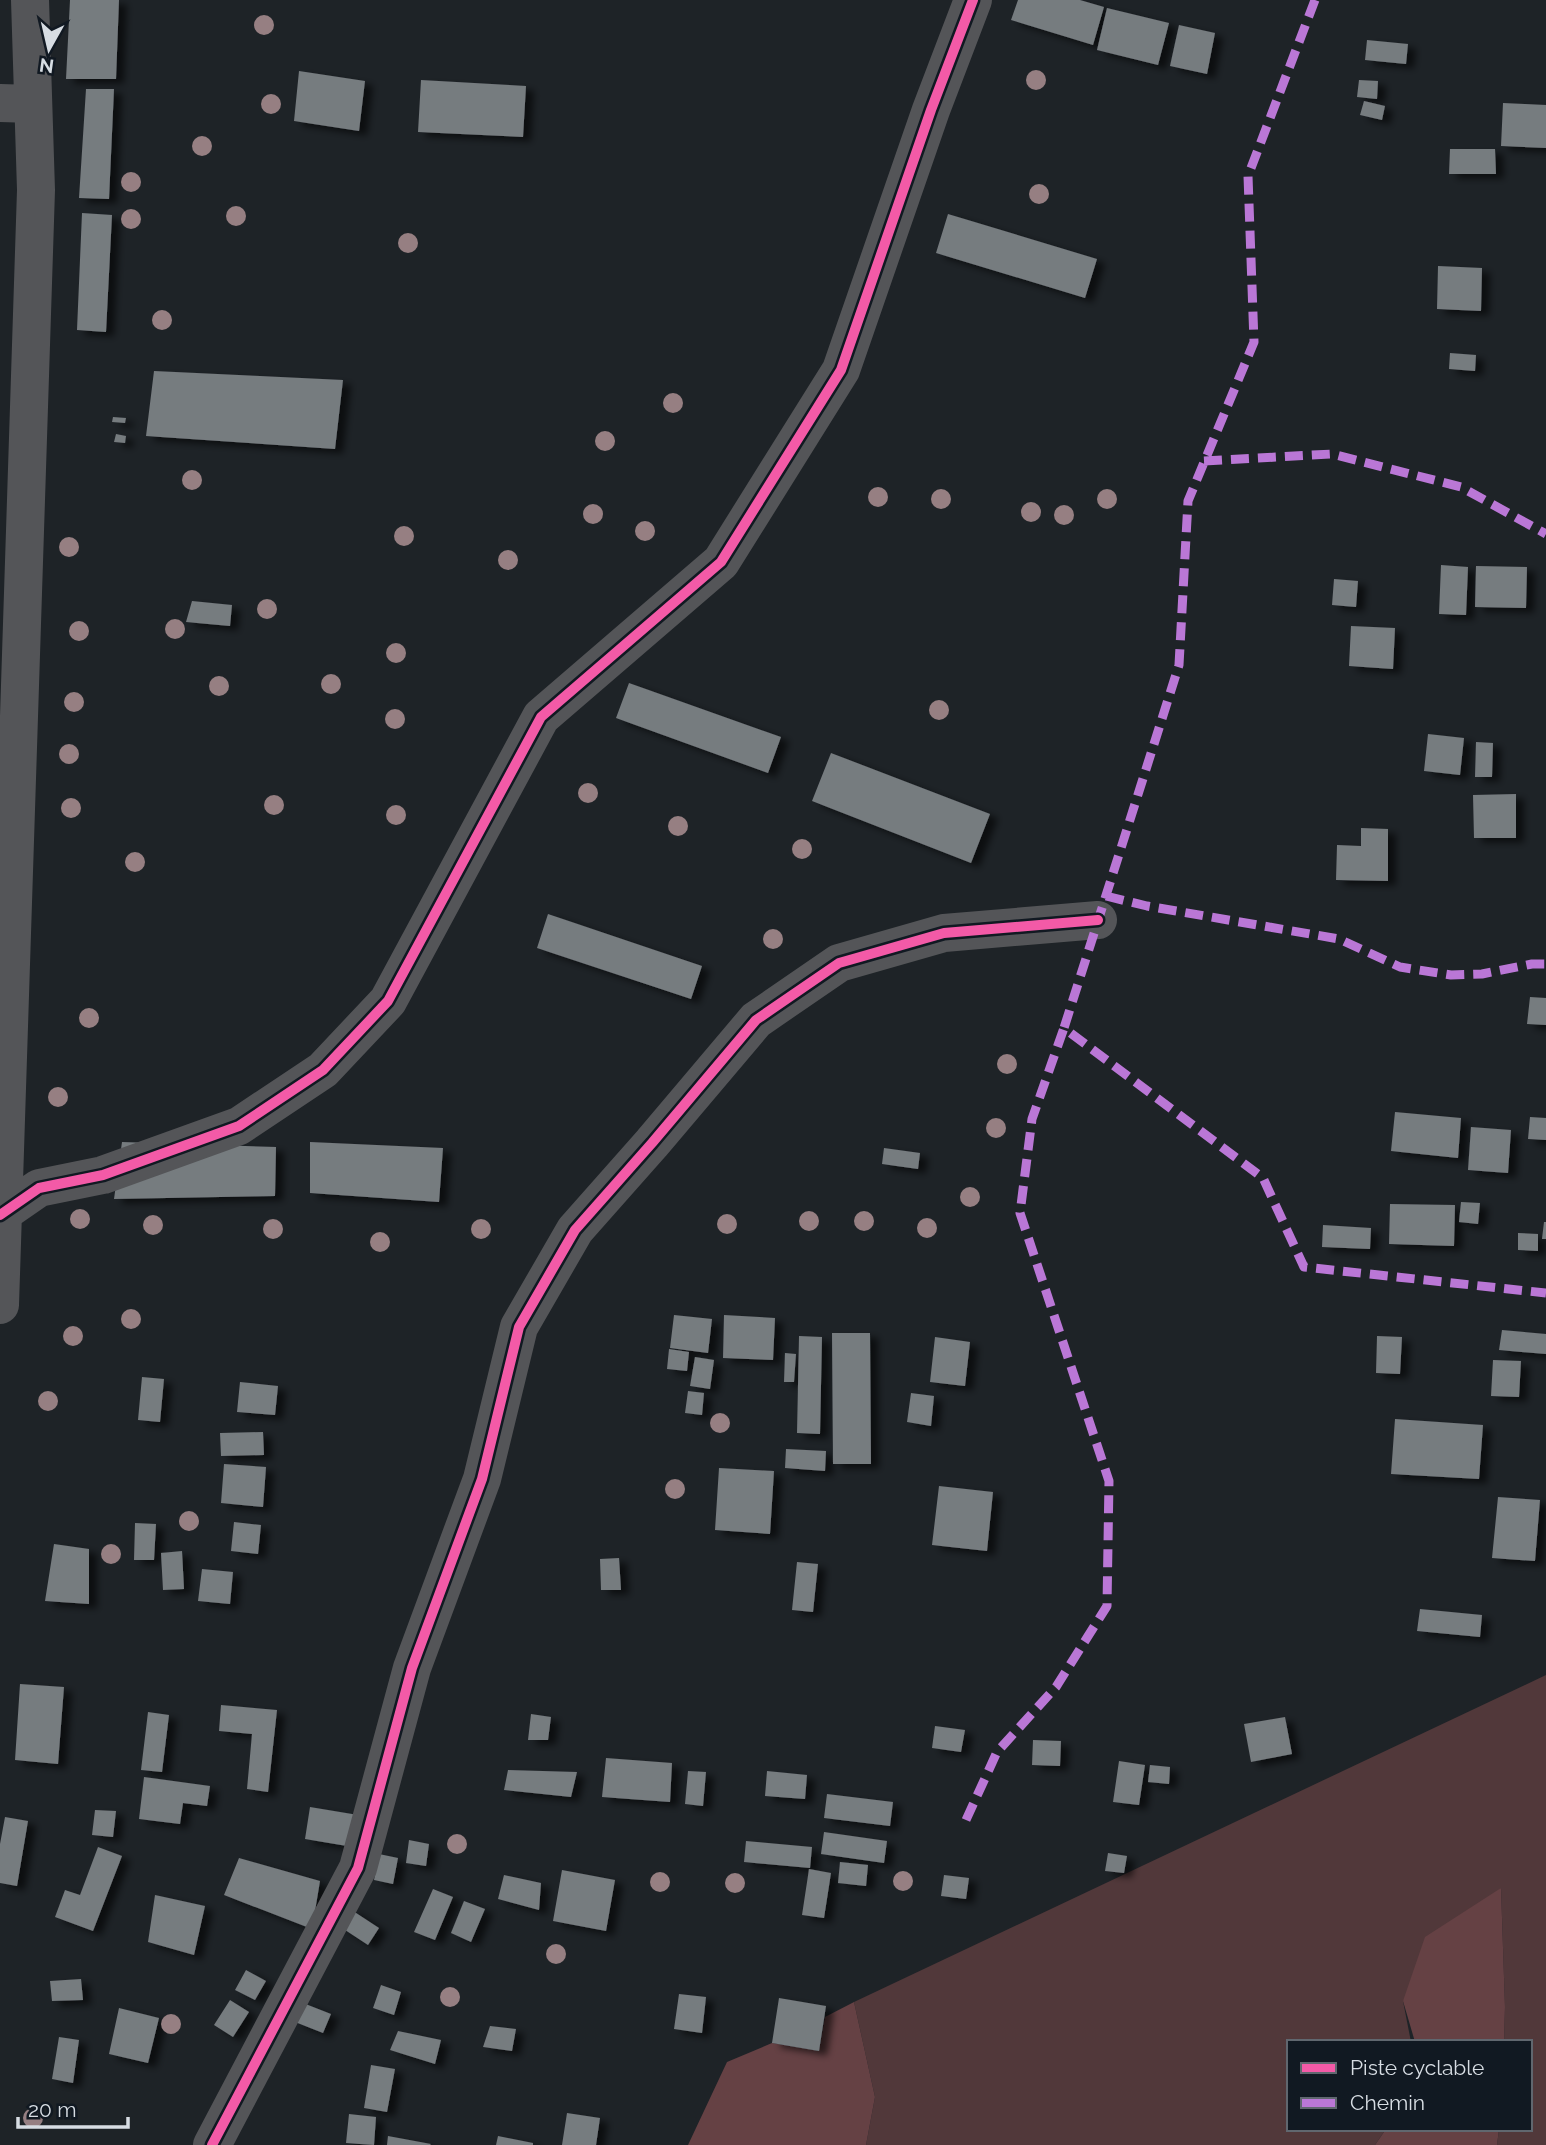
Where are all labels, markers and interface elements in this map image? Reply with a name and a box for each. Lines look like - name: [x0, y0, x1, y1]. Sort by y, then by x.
- north arrow: [14, 14, 84, 84]
- text: N: [38, 54, 55, 78]
- legend: [1287, 2040, 1532, 2131]
- text: Piste cyclable: [1350, 2055, 1484, 2080]
- scale bar: [18, 2086, 128, 2130]
- text: Chemin: [1350, 2090, 1425, 2115]
- text: 20 m: [28, 2097, 76, 2122]

